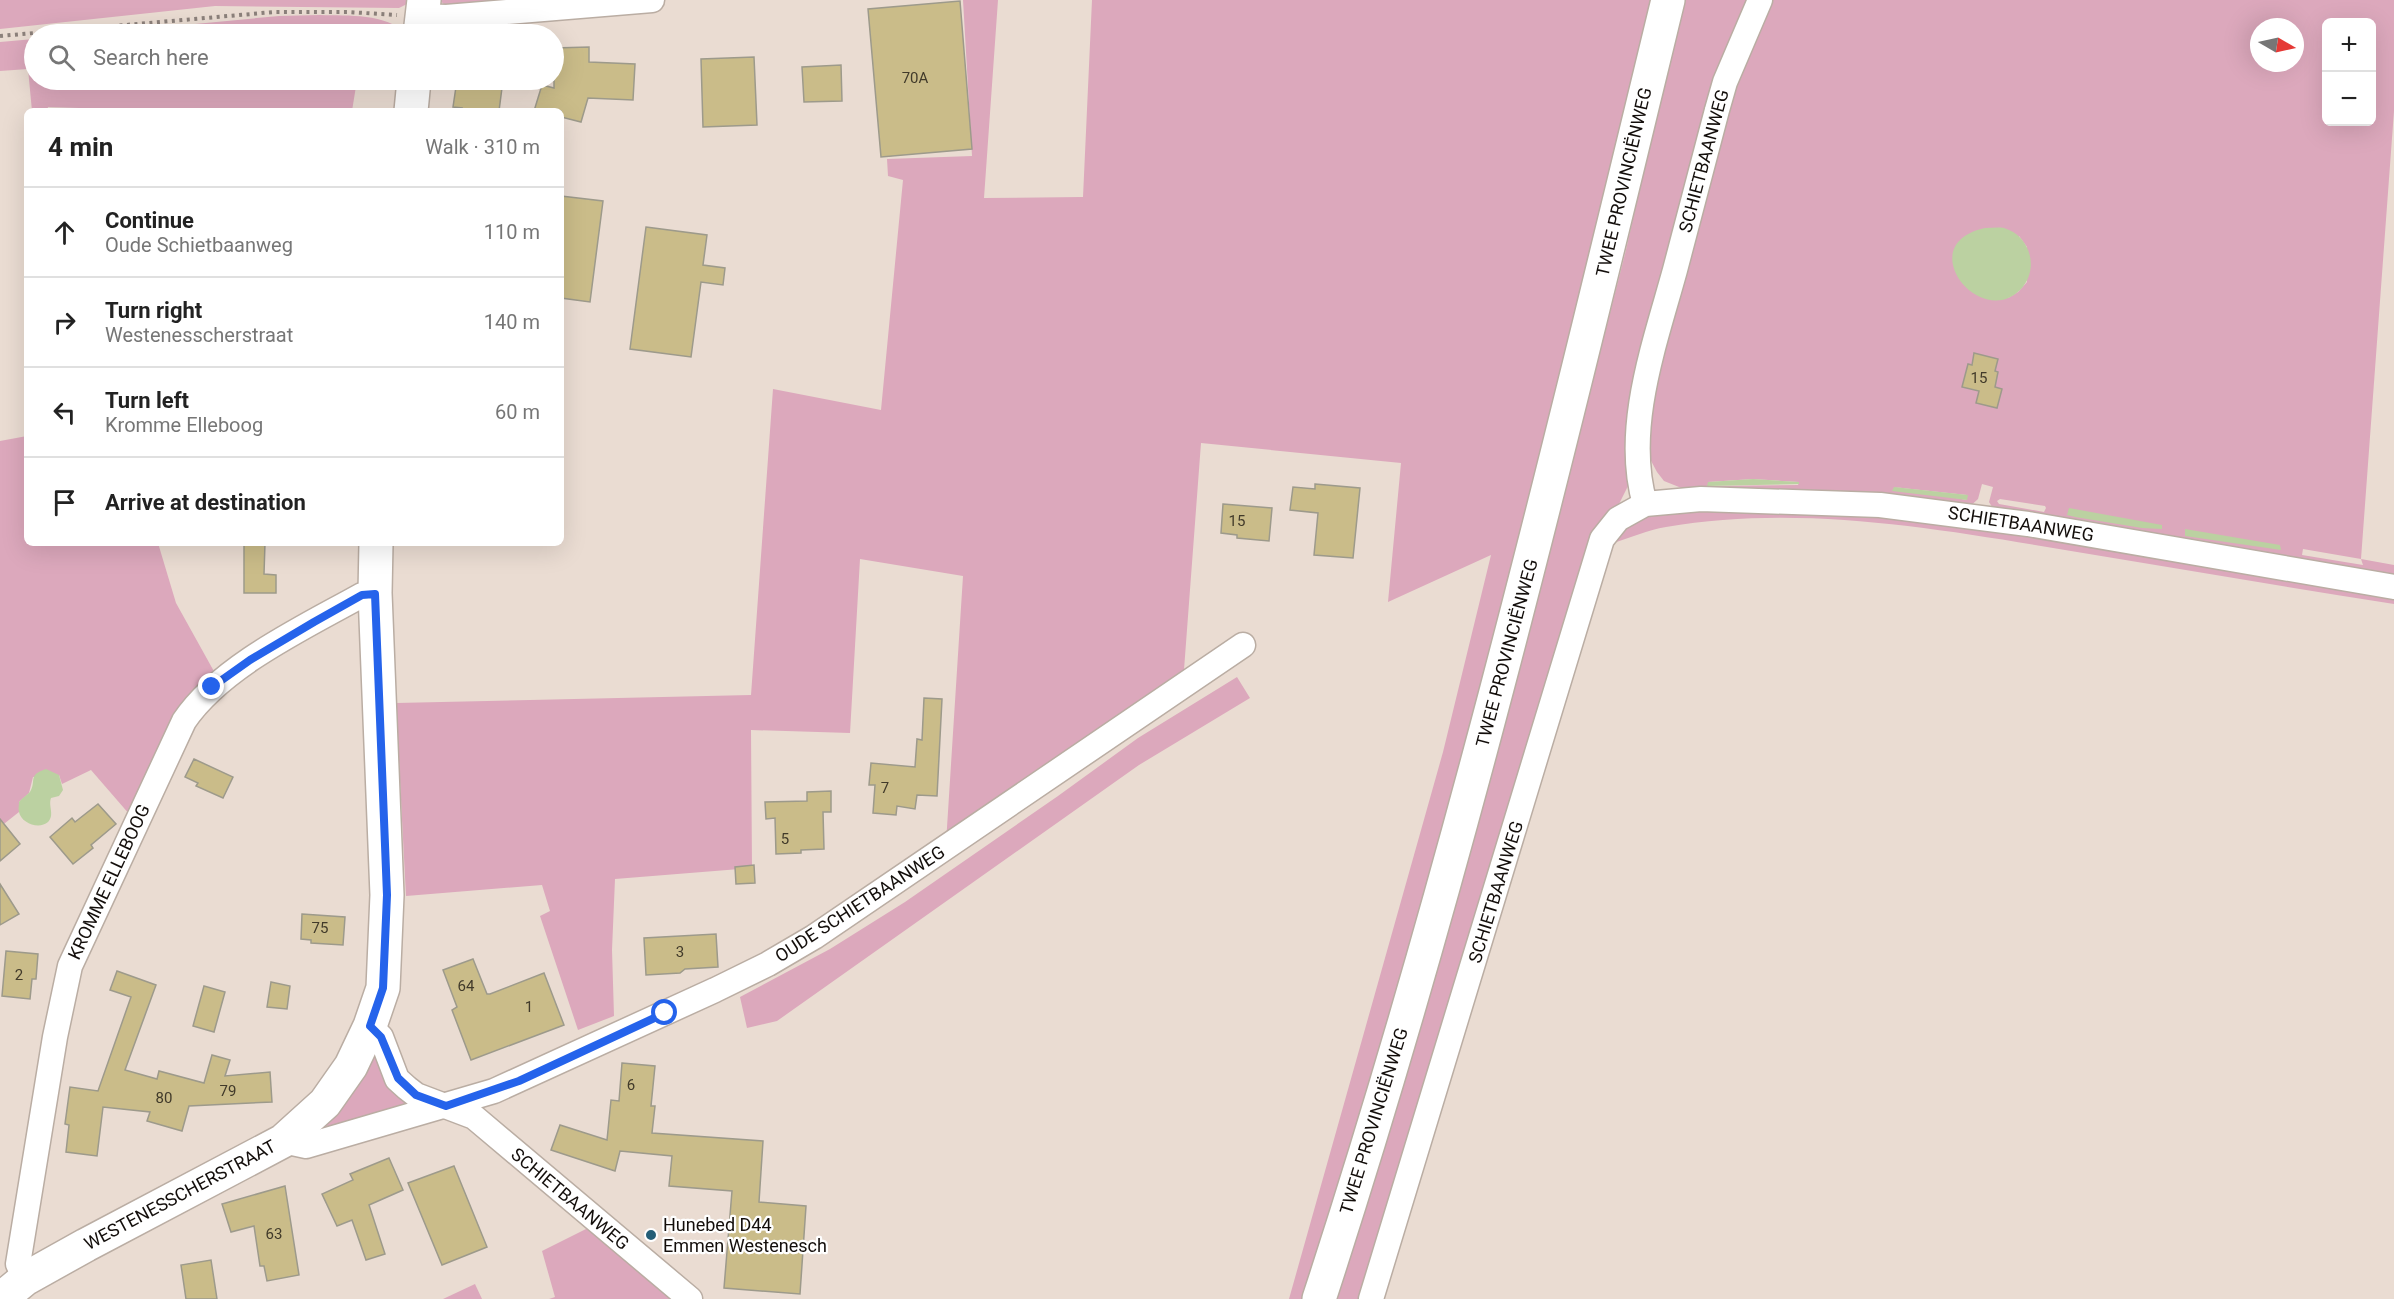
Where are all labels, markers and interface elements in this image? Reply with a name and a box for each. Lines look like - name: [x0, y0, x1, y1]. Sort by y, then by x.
- north arrow: [2250, 18, 2304, 72]
- map controls: [2322, 18, 2376, 126]
- button: +: [2322, 18, 2376, 72]
- search box: [24, 24, 564, 90]
- icon: search: [45, 41, 78, 74]
- text: Search here: [93, 45, 209, 70]
- house number: 70A: [902, 69, 929, 87]
- button: −: [2322, 72, 2376, 126]
- street label: TWEE PROVINCIËNWEG: [1591, 85, 1656, 279]
- street label: SCHIETBAANWEG: [1674, 87, 1733, 235]
- text: 4 min: [48, 132, 113, 162]
- text: Walk · 310 m: [425, 135, 540, 159]
- text: Continue: [105, 208, 194, 233]
- icon: ahead: [48, 216, 81, 249]
- text: 110 m: [484, 220, 540, 244]
- text: Oude Schietbaanweg: [105, 233, 293, 257]
- text: Turn right: [105, 298, 202, 323]
- icon: right: [48, 306, 81, 339]
- text: 140 m: [484, 310, 540, 334]
- text: Westenesscherstraat: [105, 323, 293, 347]
- house number: 15: [1971, 369, 1987, 387]
- text: Turn left: [105, 388, 189, 413]
- icon: left: [48, 396, 81, 429]
- text: 60 m: [495, 400, 540, 424]
- text: Kromme Elleboog: [105, 413, 263, 437]
- icon: arrive: [48, 486, 81, 519]
- text: Arrive at destination: [105, 490, 306, 515]
- street label: SCHIETBAANWEG: [1947, 502, 2095, 545]
- house number: 15: [1229, 512, 1245, 530]
- street label: TWEE PROVINCIËNWEG: [1471, 557, 1542, 749]
- route end: [198, 673, 224, 699]
- house number: 7: [881, 779, 889, 797]
- street label: KROMME ELLEBOOG: [63, 801, 154, 963]
- street label: SCHIETBAANWEG: [1464, 818, 1527, 965]
- house number: 5: [781, 830, 789, 848]
- street label: OUDE SCHIETBAANWEG: [771, 841, 948, 966]
- house number: 75: [312, 919, 328, 937]
- house number: 3: [676, 943, 684, 961]
- house number: 2: [15, 966, 23, 984]
- house number: 64: [458, 977, 475, 995]
- house number: 1: [525, 998, 533, 1016]
- route start: [651, 999, 677, 1025]
- street label: TWEE PROVINCIËNWEG: [1335, 1025, 1412, 1217]
- house number: 6: [627, 1076, 635, 1094]
- house number: 79: [220, 1082, 236, 1100]
- house number: 80: [156, 1089, 172, 1107]
- street label: WESTENESSCHERSTRAAT: [80, 1135, 279, 1254]
- street label: SCHIETBAANWEG: [507, 1143, 633, 1254]
- place label: Hunebed D44 Emmen Westenesch: [663, 1214, 827, 1256]
- house number: 63: [266, 1225, 282, 1243]
- marker: Hunebed D44 Emmen Westenesch: [644, 1228, 658, 1242]

